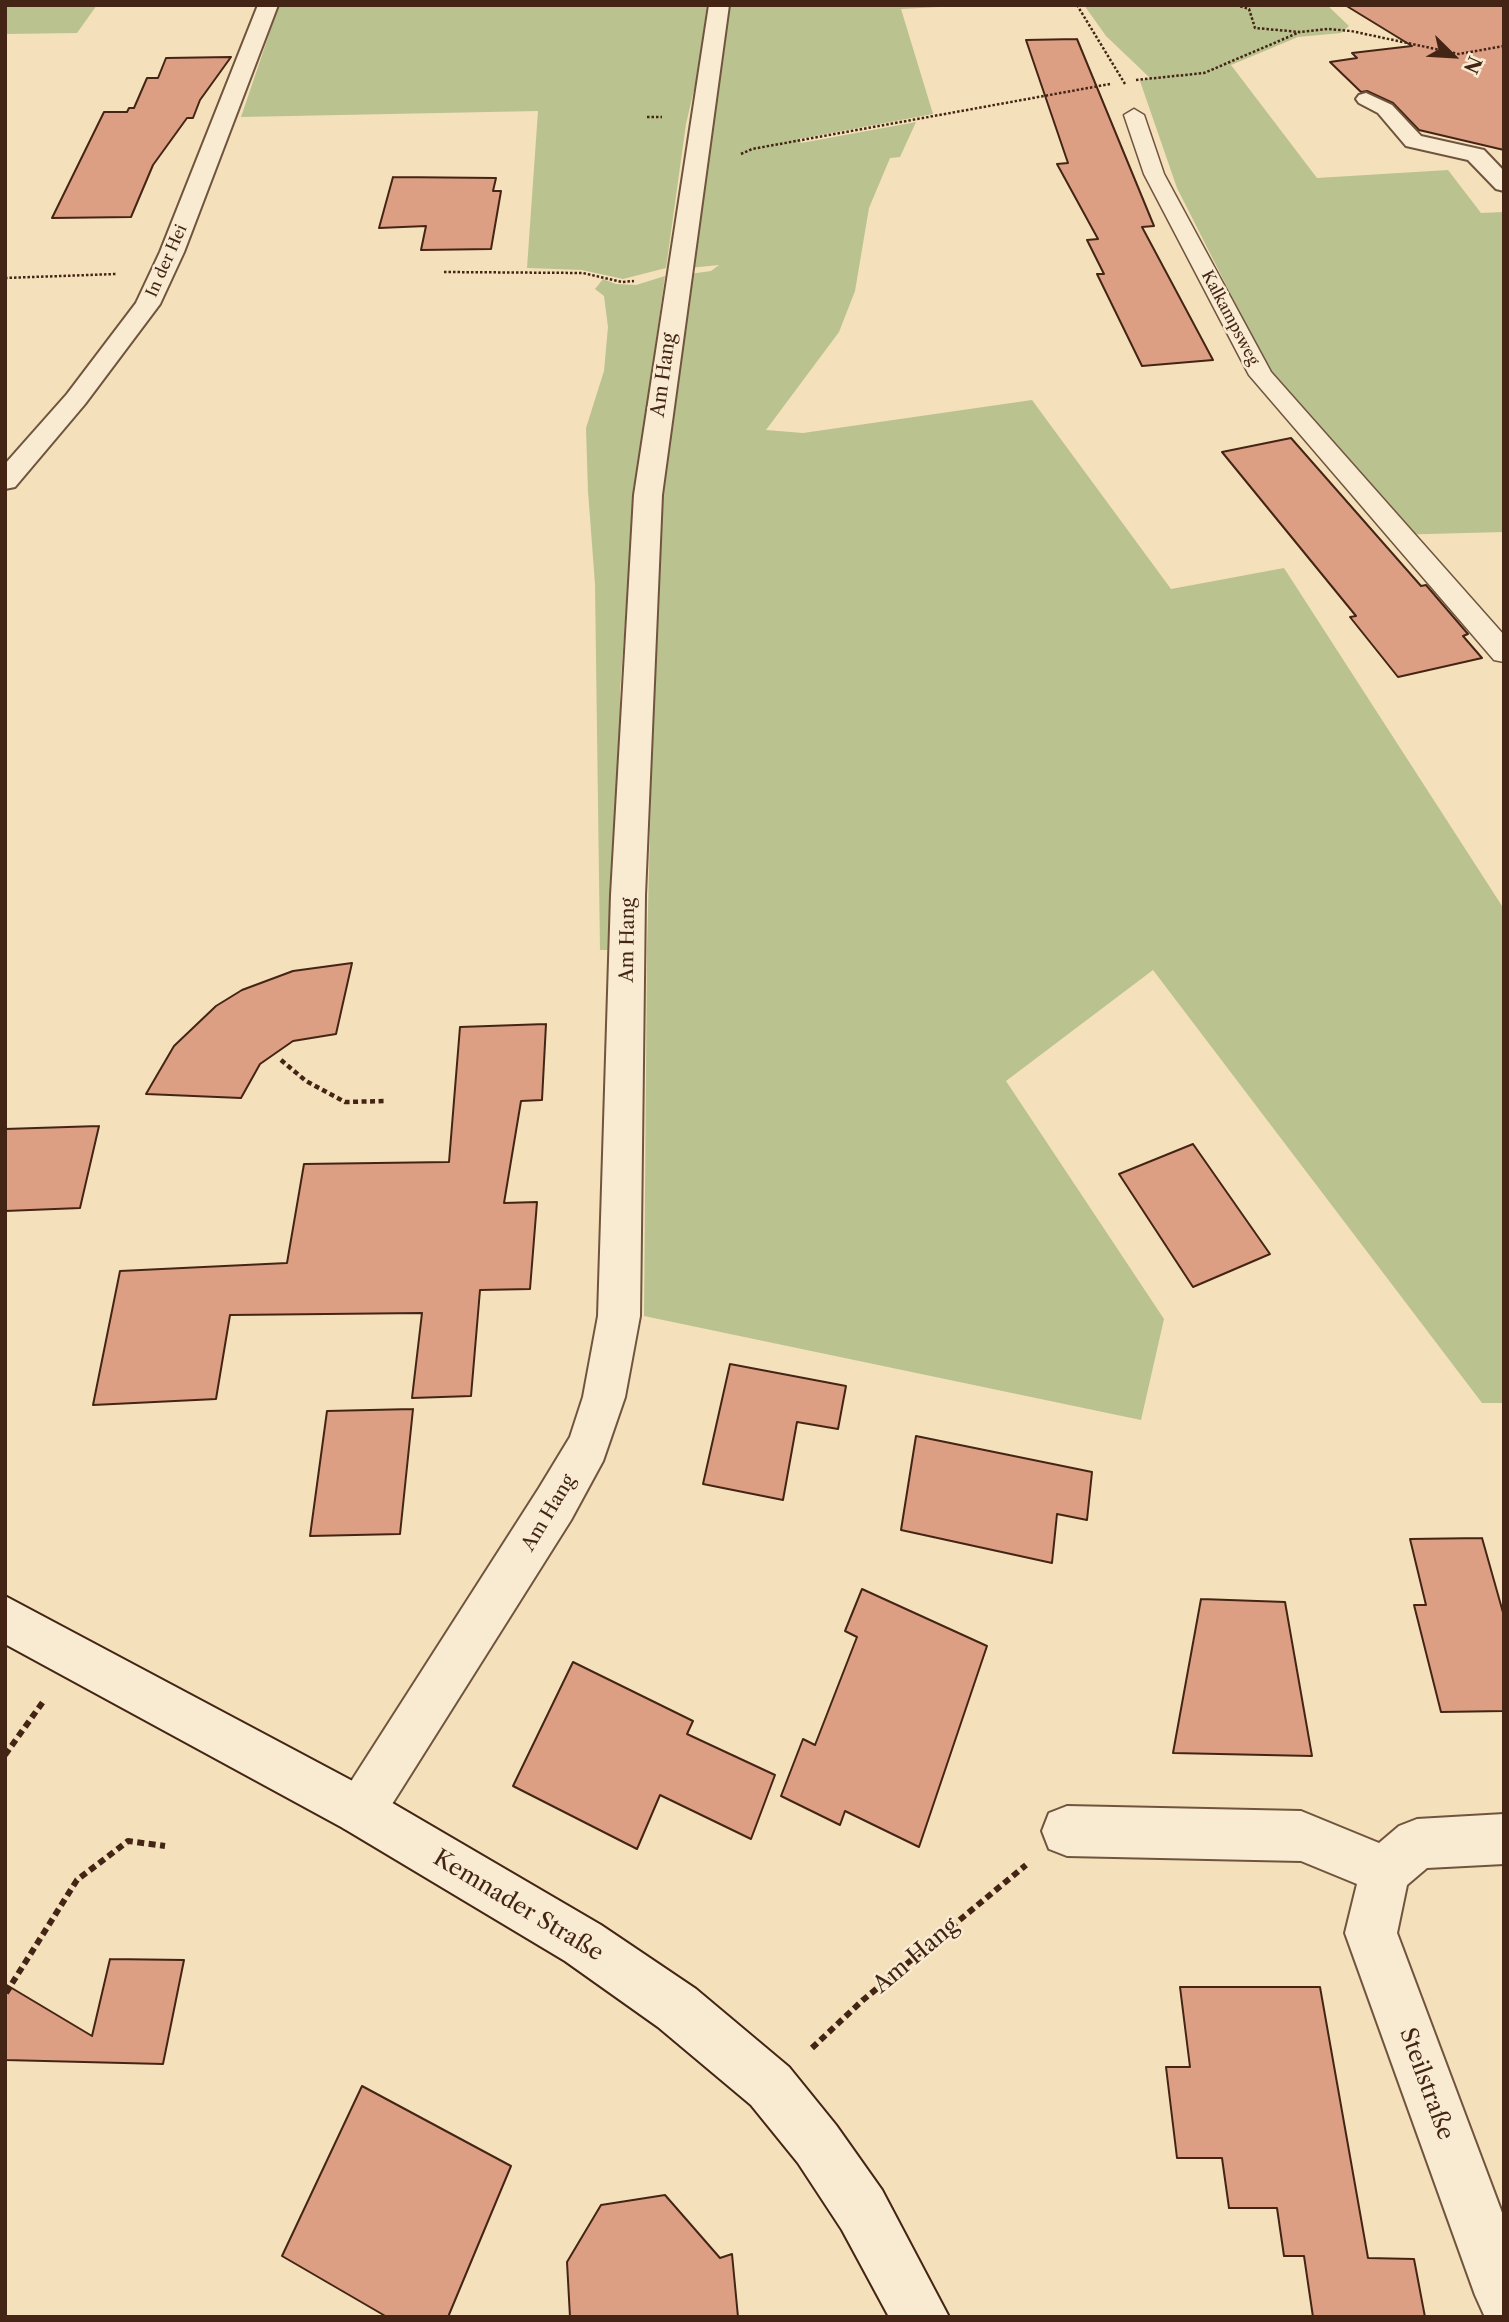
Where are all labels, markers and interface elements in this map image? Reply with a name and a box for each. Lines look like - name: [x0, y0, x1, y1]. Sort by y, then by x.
- north arrow: [1418, 21, 1488, 91]
- text: N: [1459, 53, 1487, 77]
- street label: In der Hei: [143, 222, 191, 300]
- street label: Kalkampsweg: [1197, 267, 1263, 369]
- street label: Am Hang: [647, 331, 681, 419]
- street label: Am Hang: [616, 897, 640, 983]
- street label: Am Hang: [517, 1471, 581, 1555]
- street label: Kemnader Straße: [428, 1844, 608, 1968]
- street label: Am Hang: [868, 1912, 964, 2000]
- street label: Steilstraße: [1393, 2024, 1459, 2144]

